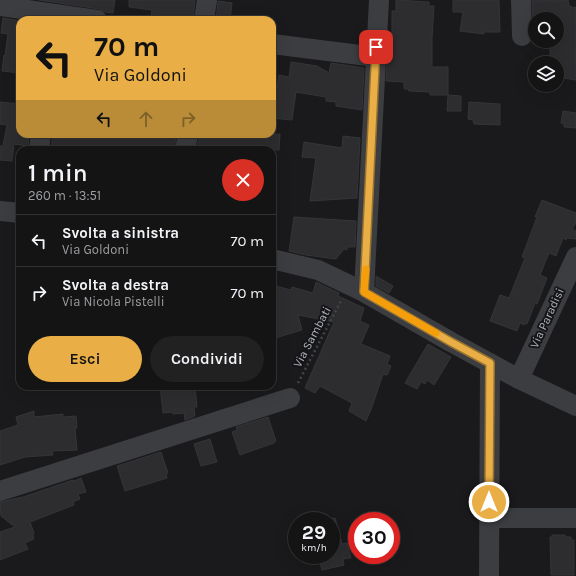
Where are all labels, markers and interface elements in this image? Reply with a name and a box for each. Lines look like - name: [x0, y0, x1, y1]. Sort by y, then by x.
- map controls: [528, 12, 564, 92]
- button: search: [528, 12, 564, 48]
- text: 70 m: [94, 30, 159, 63]
- pin: [359, 30, 393, 64]
- icon: left: [28, 32, 80, 84]
- icon: arrive: [365, 36, 387, 58]
- button: layers: [528, 56, 564, 92]
- text: Via Goldoni: [94, 64, 187, 86]
- icon: left: [93, 108, 115, 130]
- icon: ahead: [135, 108, 157, 130]
- icon: right: [177, 108, 199, 130]
- text: 1 min: [28, 159, 88, 187]
- button: close: [222, 159, 264, 201]
- text: 260 m · 13:51: [28, 188, 101, 203]
- text: Svolta a sinistra: [62, 224, 179, 242]
- icon: left: [28, 230, 50, 252]
- text: 70 m: [230, 232, 264, 250]
- text: Via Goldoni: [62, 242, 129, 257]
- text: Svolta a destra: [62, 276, 169, 294]
- icon: right: [28, 282, 50, 304]
- text: 70 m: [230, 284, 264, 302]
- street label: Via Paradisi: [527, 286, 567, 350]
- text: Via Nicola Pistelli: [62, 294, 165, 309]
- street label: Via Sambati: [290, 304, 334, 370]
- button: Esci: [28, 336, 142, 382]
- button: Condividi: [150, 336, 264, 382]
- position arrow: [468, 481, 510, 523]
- speed limit sign: 30: [348, 512, 400, 564]
- text: 29: [302, 521, 326, 544]
- text: km/h: [301, 542, 327, 554]

